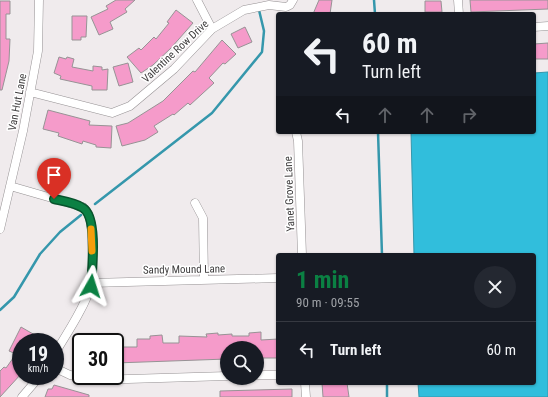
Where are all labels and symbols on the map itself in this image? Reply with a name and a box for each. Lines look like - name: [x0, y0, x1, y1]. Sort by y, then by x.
- street label: Valentine Row Drive: [139, 17, 211, 85]
- street label: Van Hut Lane: [6, 72, 29, 132]
- street label: Yanet Grove Lane: [282, 156, 297, 232]
- pin: [37, 158, 71, 199]
- street label: Sandy Mound Lane: [143, 262, 225, 277]
- position arrow: [70, 265, 112, 307]
- speed limit sign: 30: [72, 333, 124, 385]

